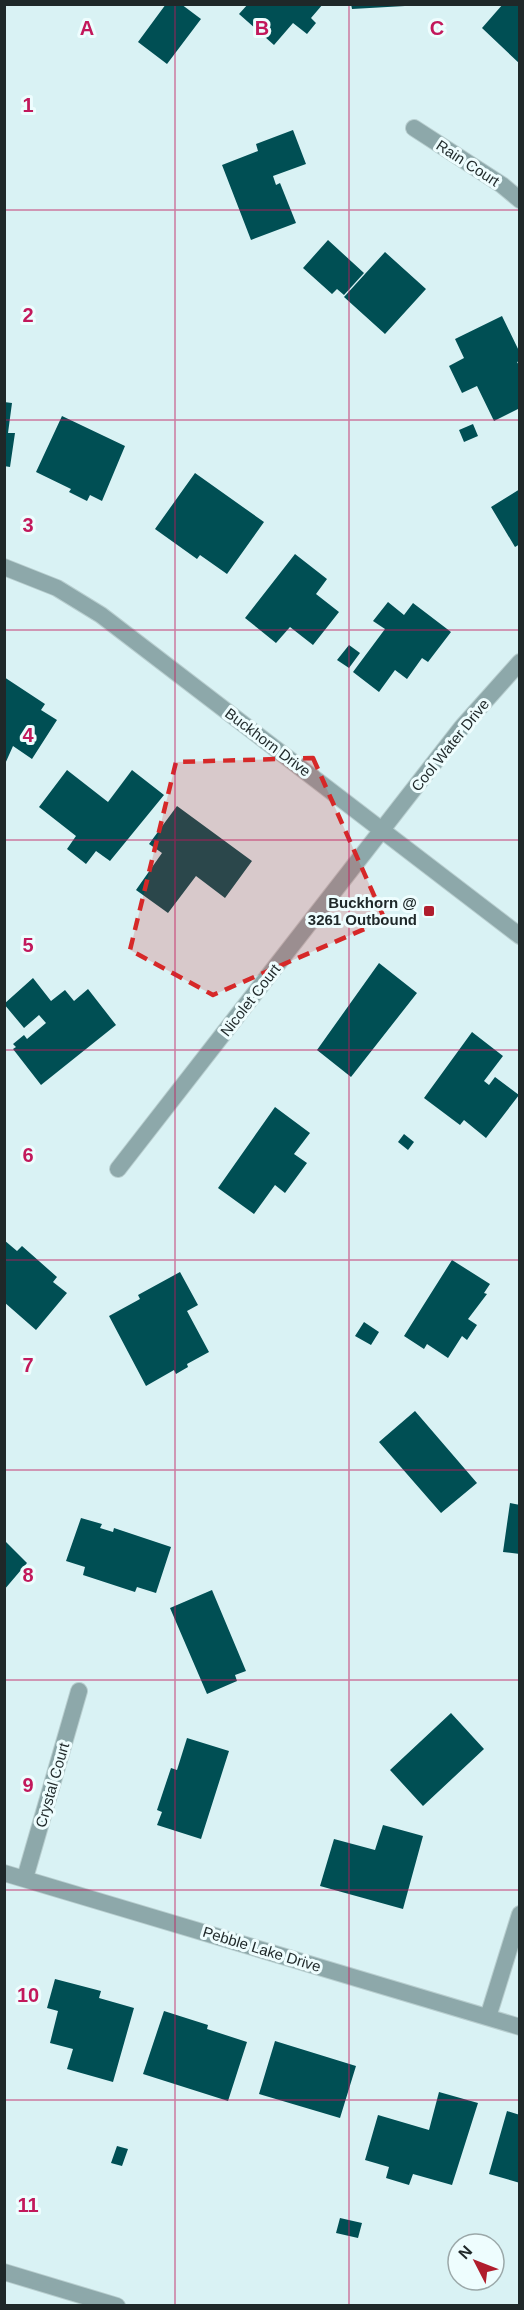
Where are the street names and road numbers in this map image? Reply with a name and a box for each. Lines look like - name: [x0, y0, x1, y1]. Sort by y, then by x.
- street label: Rain Court: [433, 136, 503, 190]
- street label: Cool Water Drive: [408, 695, 492, 795]
- street label: Buckhorn Drive: [222, 704, 314, 780]
- street label: Nicolet Court: [217, 960, 284, 1039]
- street label: Crystal Court: [32, 1740, 72, 1829]
- street label: Pebble Lake Drive: [201, 1923, 323, 1975]

